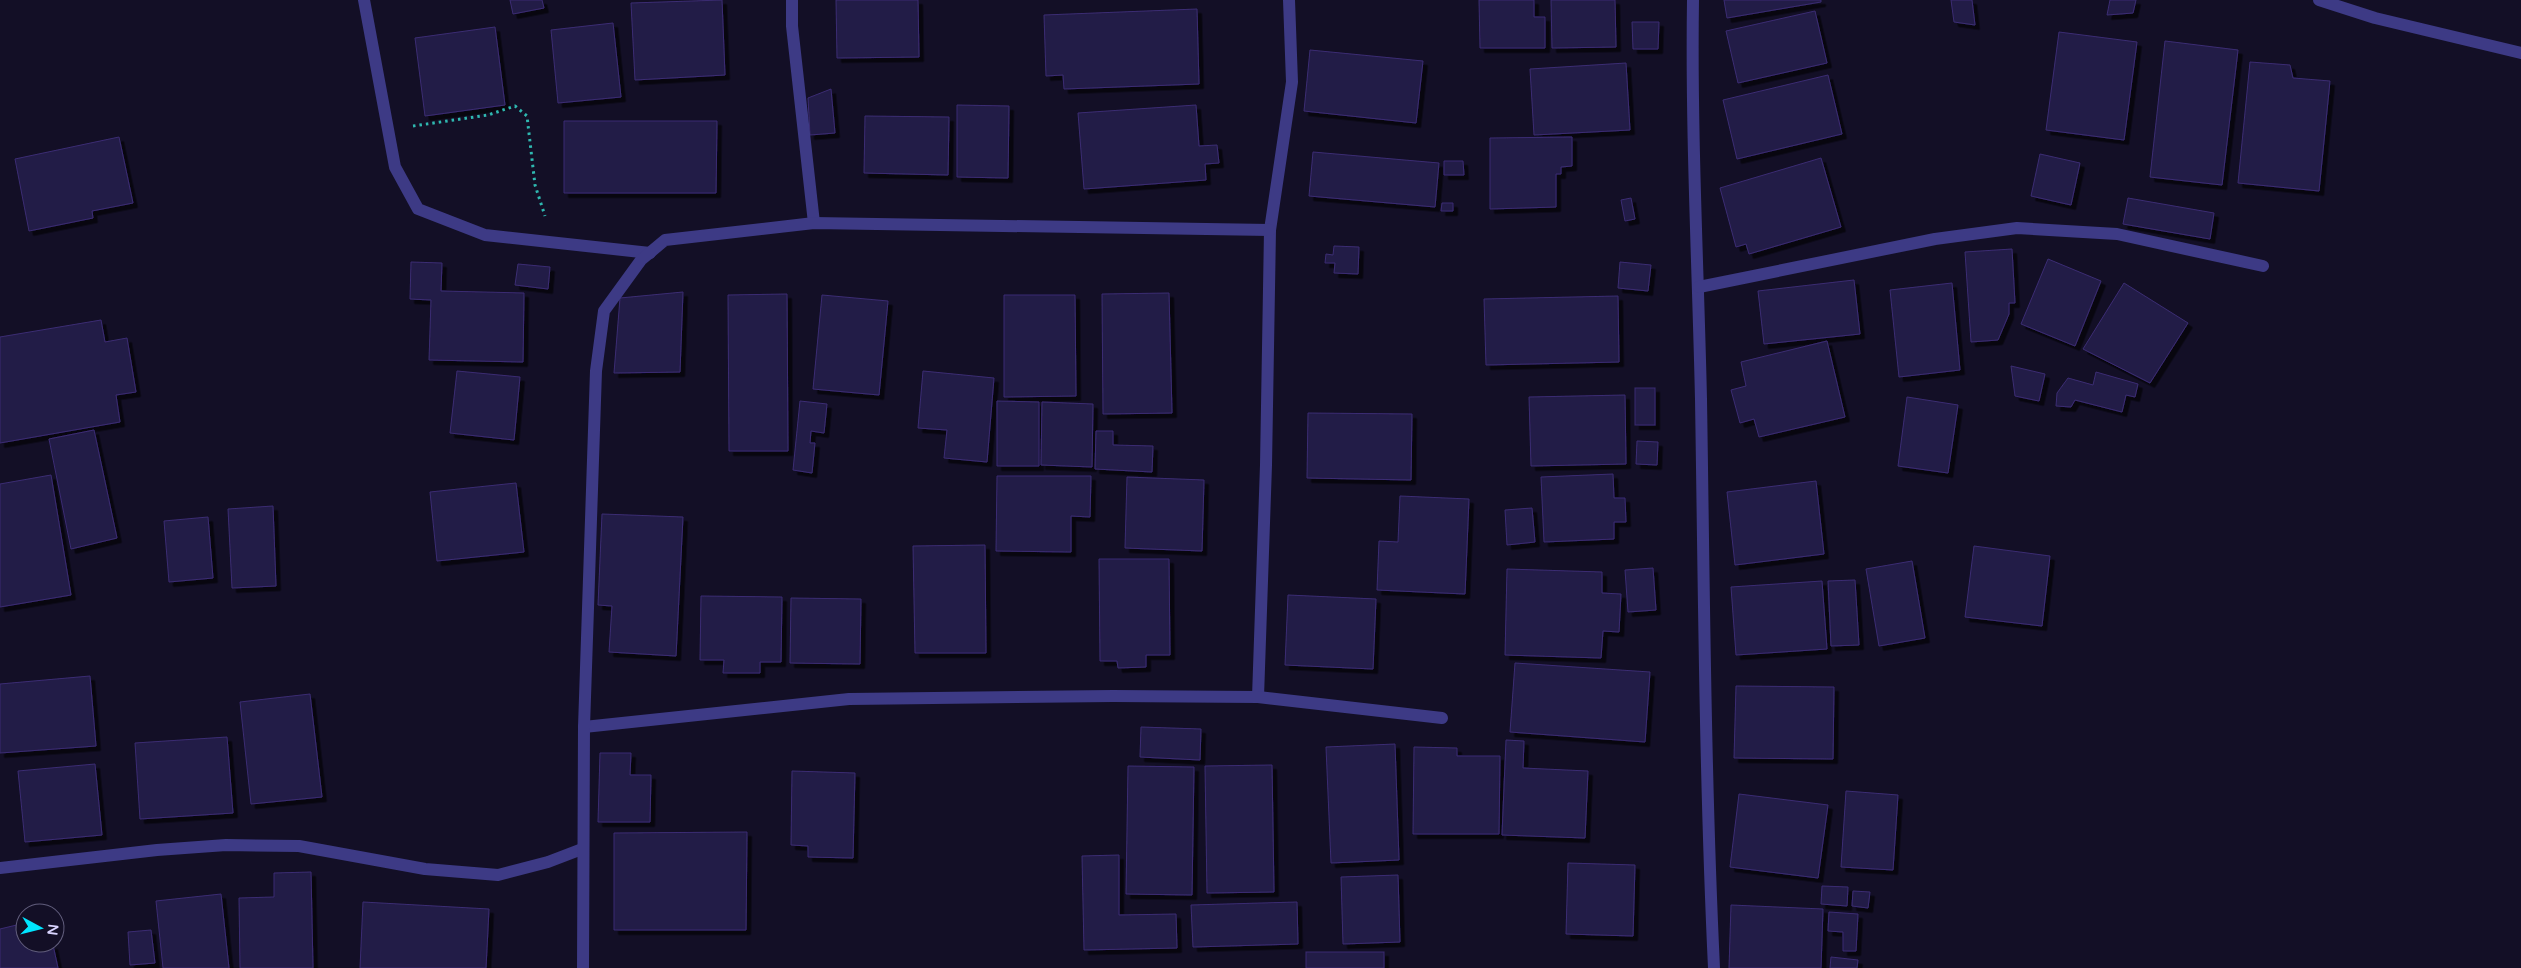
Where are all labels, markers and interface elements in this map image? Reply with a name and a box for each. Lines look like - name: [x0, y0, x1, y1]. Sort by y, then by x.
- north arrow: [15, 903, 65, 953]
- text: N: [43, 923, 62, 936]

